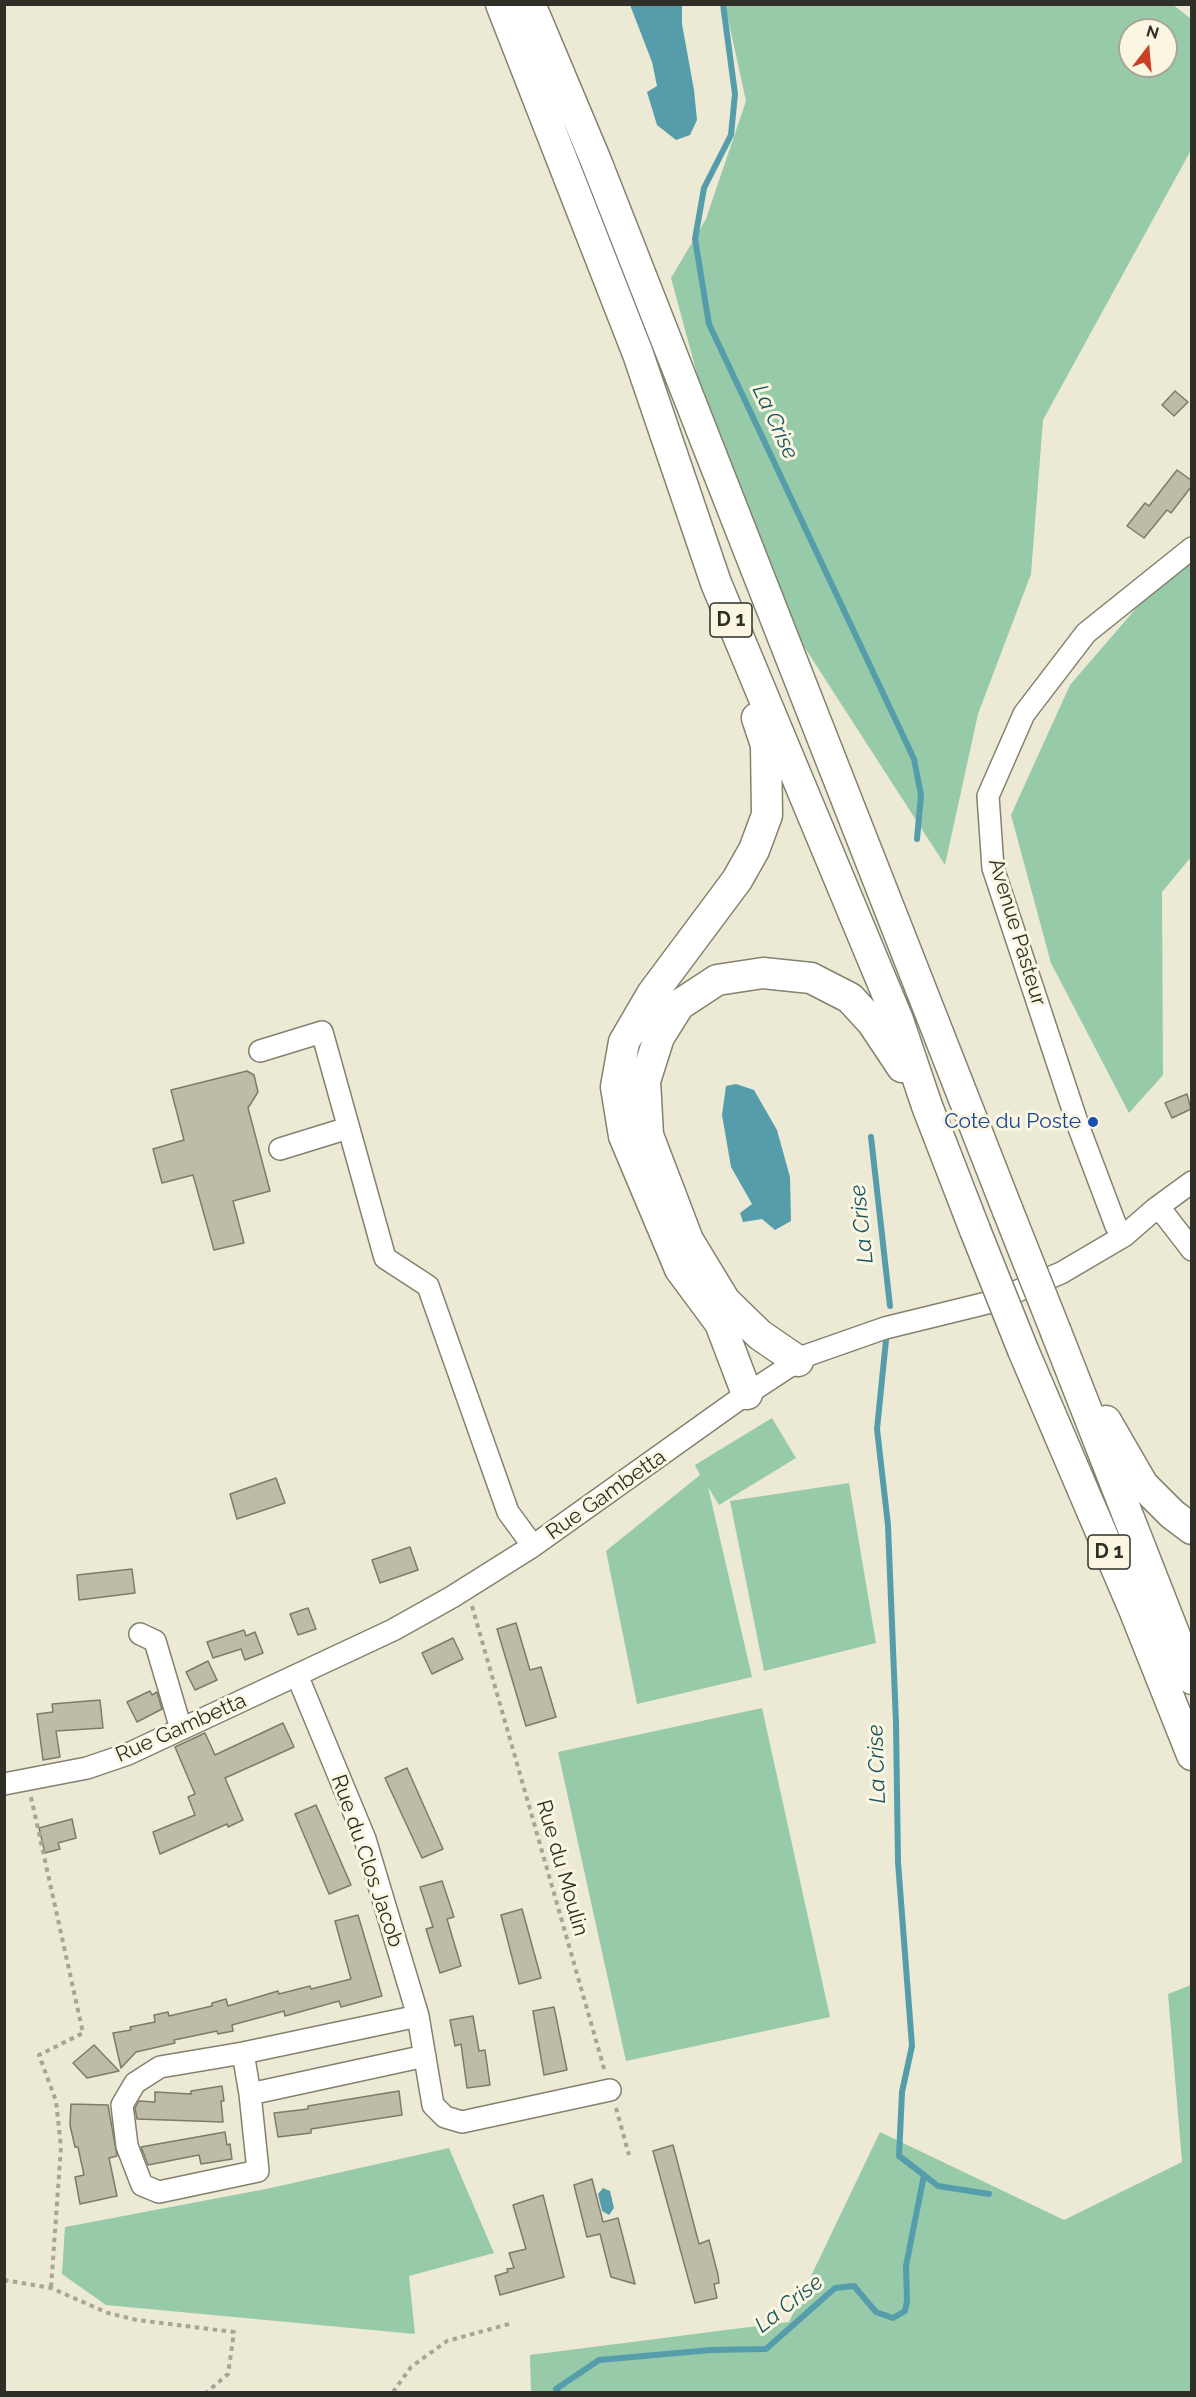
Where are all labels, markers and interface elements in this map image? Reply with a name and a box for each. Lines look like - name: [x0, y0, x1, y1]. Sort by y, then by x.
- north arrow: [1118, 18, 1178, 78]
- text: N: [1144, 21, 1161, 43]
- water label: La Crise: [746, 381, 804, 463]
- road number: D 1: [710, 603, 752, 637]
- street label: Avenue Pasteur: [983, 855, 1051, 1009]
- place label: Cote du Poste: [944, 1109, 1081, 1135]
- marker: Cote du Poste: [1086, 1115, 1100, 1129]
- water label: La Crise: [845, 1183, 879, 1265]
- street label: Rue Gambetta: [541, 1444, 671, 1546]
- road number: D 1: [1088, 1535, 1130, 1569]
- street label: Rue Gambetta: [112, 1688, 250, 1768]
- water label: La Crise: [862, 1724, 892, 1804]
- street label: Rue du Clos Jacob: [326, 1771, 408, 1951]
- street label: Rue du Moulin: [531, 1797, 593, 1939]
- water label: La Crise: [750, 2269, 828, 2339]

